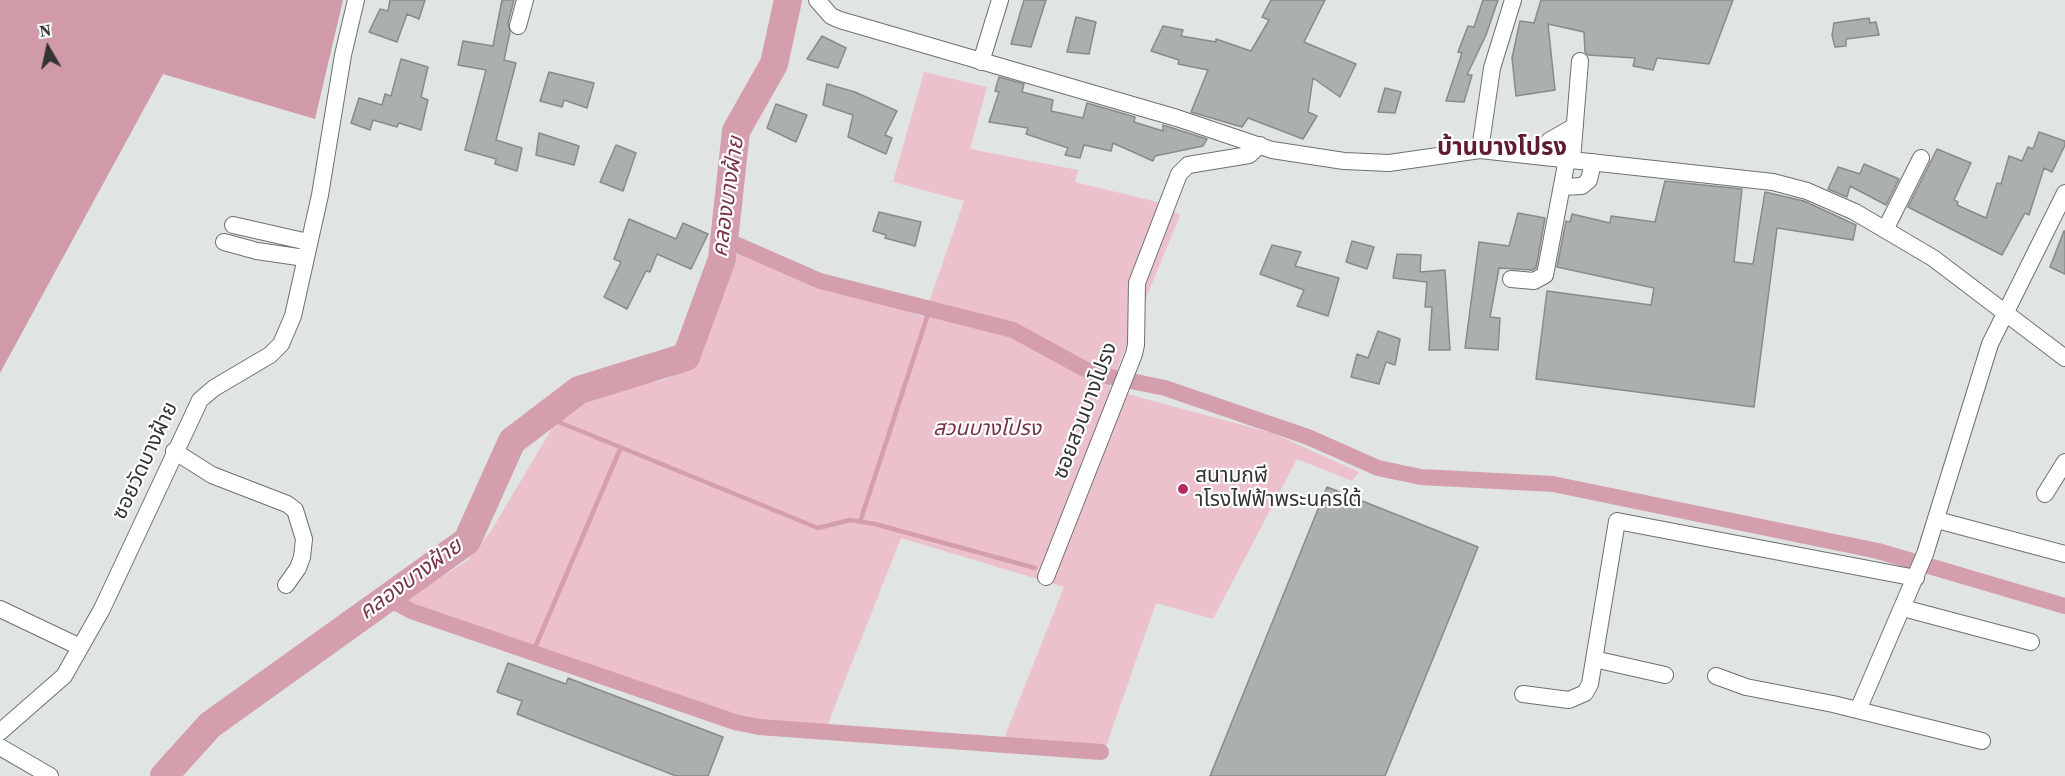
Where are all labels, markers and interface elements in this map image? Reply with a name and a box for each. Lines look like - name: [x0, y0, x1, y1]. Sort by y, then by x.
- north arrow: [18, 18, 78, 78]
- text: N: [38, 18, 53, 42]
- water label: คลองบางฝ้าย: [708, 135, 750, 259]
- district label: บ้านบางโปรง: [1437, 135, 1567, 163]
- street label: ซอยสวนบางโปรง: [1048, 339, 1124, 483]
- street label: ซอยวัดบางฝ้าย: [108, 398, 184, 524]
- park label: สวนบางโปรง: [933, 417, 1041, 443]
- place label: สนามกฬี าโรงไฟฟ้าพระนครใต้: [1195, 464, 1362, 514]
- marker: สนามกฬี าโรงไฟฟ้าพระนครใต้: [1176, 482, 1190, 496]
- water label: คลองบางฝ้าย: [354, 534, 468, 626]

